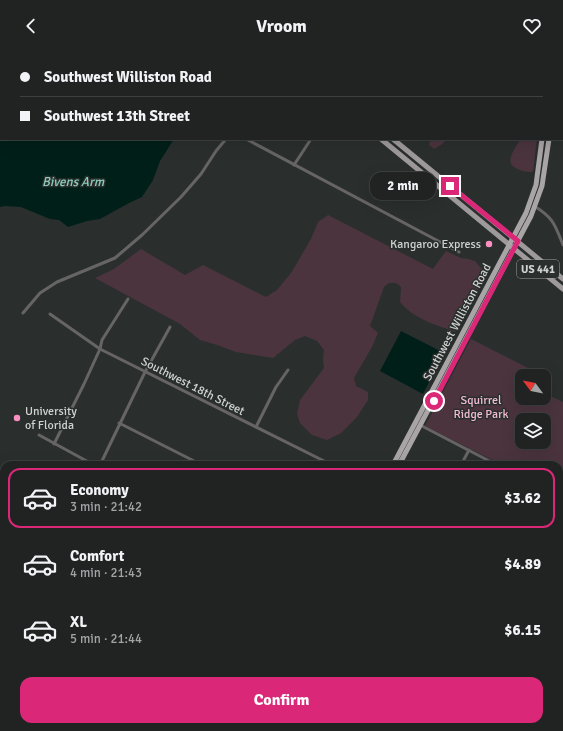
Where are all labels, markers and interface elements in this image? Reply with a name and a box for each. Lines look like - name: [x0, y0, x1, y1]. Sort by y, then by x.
- icon: back: [20, 15, 42, 37]
- text: Vroom: [256, 15, 307, 37]
- icon: heart: [521, 15, 543, 37]
- text: Southwest Williston Road: [44, 68, 212, 86]
- text: Southwest 13th Street: [44, 107, 190, 125]
- callout: 2 min: [370, 172, 436, 200]
- water label: Bivens Arm: [42, 174, 105, 190]
- route end: [441, 177, 459, 195]
- text: 2 min: [387, 178, 419, 194]
- place label: Kangaroo Express: [390, 237, 481, 252]
- marker: Kangaroo Express: [484, 239, 494, 249]
- road number: US 441: [517, 260, 559, 278]
- street label: Southwest Williston Road: [420, 261, 495, 383]
- street label: Southwest 18th Street: [138, 354, 247, 419]
- north arrow: [515, 369, 551, 405]
- map controls: [515, 369, 551, 449]
- route start: [425, 392, 443, 410]
- park label: Squirrel Ridge Park: [454, 393, 508, 422]
- place label: University of Florida: [25, 404, 77, 433]
- marker: University of Florida: [12, 413, 22, 423]
- button: layers: [515, 413, 551, 449]
- icon: car: [22, 480, 58, 516]
- text: Economy: [70, 481, 129, 499]
- text: $3.62: [504, 489, 541, 507]
- text: 3 min · 21:42: [70, 499, 142, 515]
- icon: car: [22, 546, 58, 582]
- text: Comfort: [70, 547, 124, 565]
- text: $4.89: [504, 555, 541, 573]
- text: 4 min · 21:43: [70, 565, 142, 581]
- icon: car: [22, 612, 58, 648]
- text: XL: [70, 613, 87, 631]
- text: $6.15: [504, 621, 541, 639]
- text: 5 min · 21:44: [70, 631, 142, 647]
- button: Confirm: [20, 677, 543, 723]

